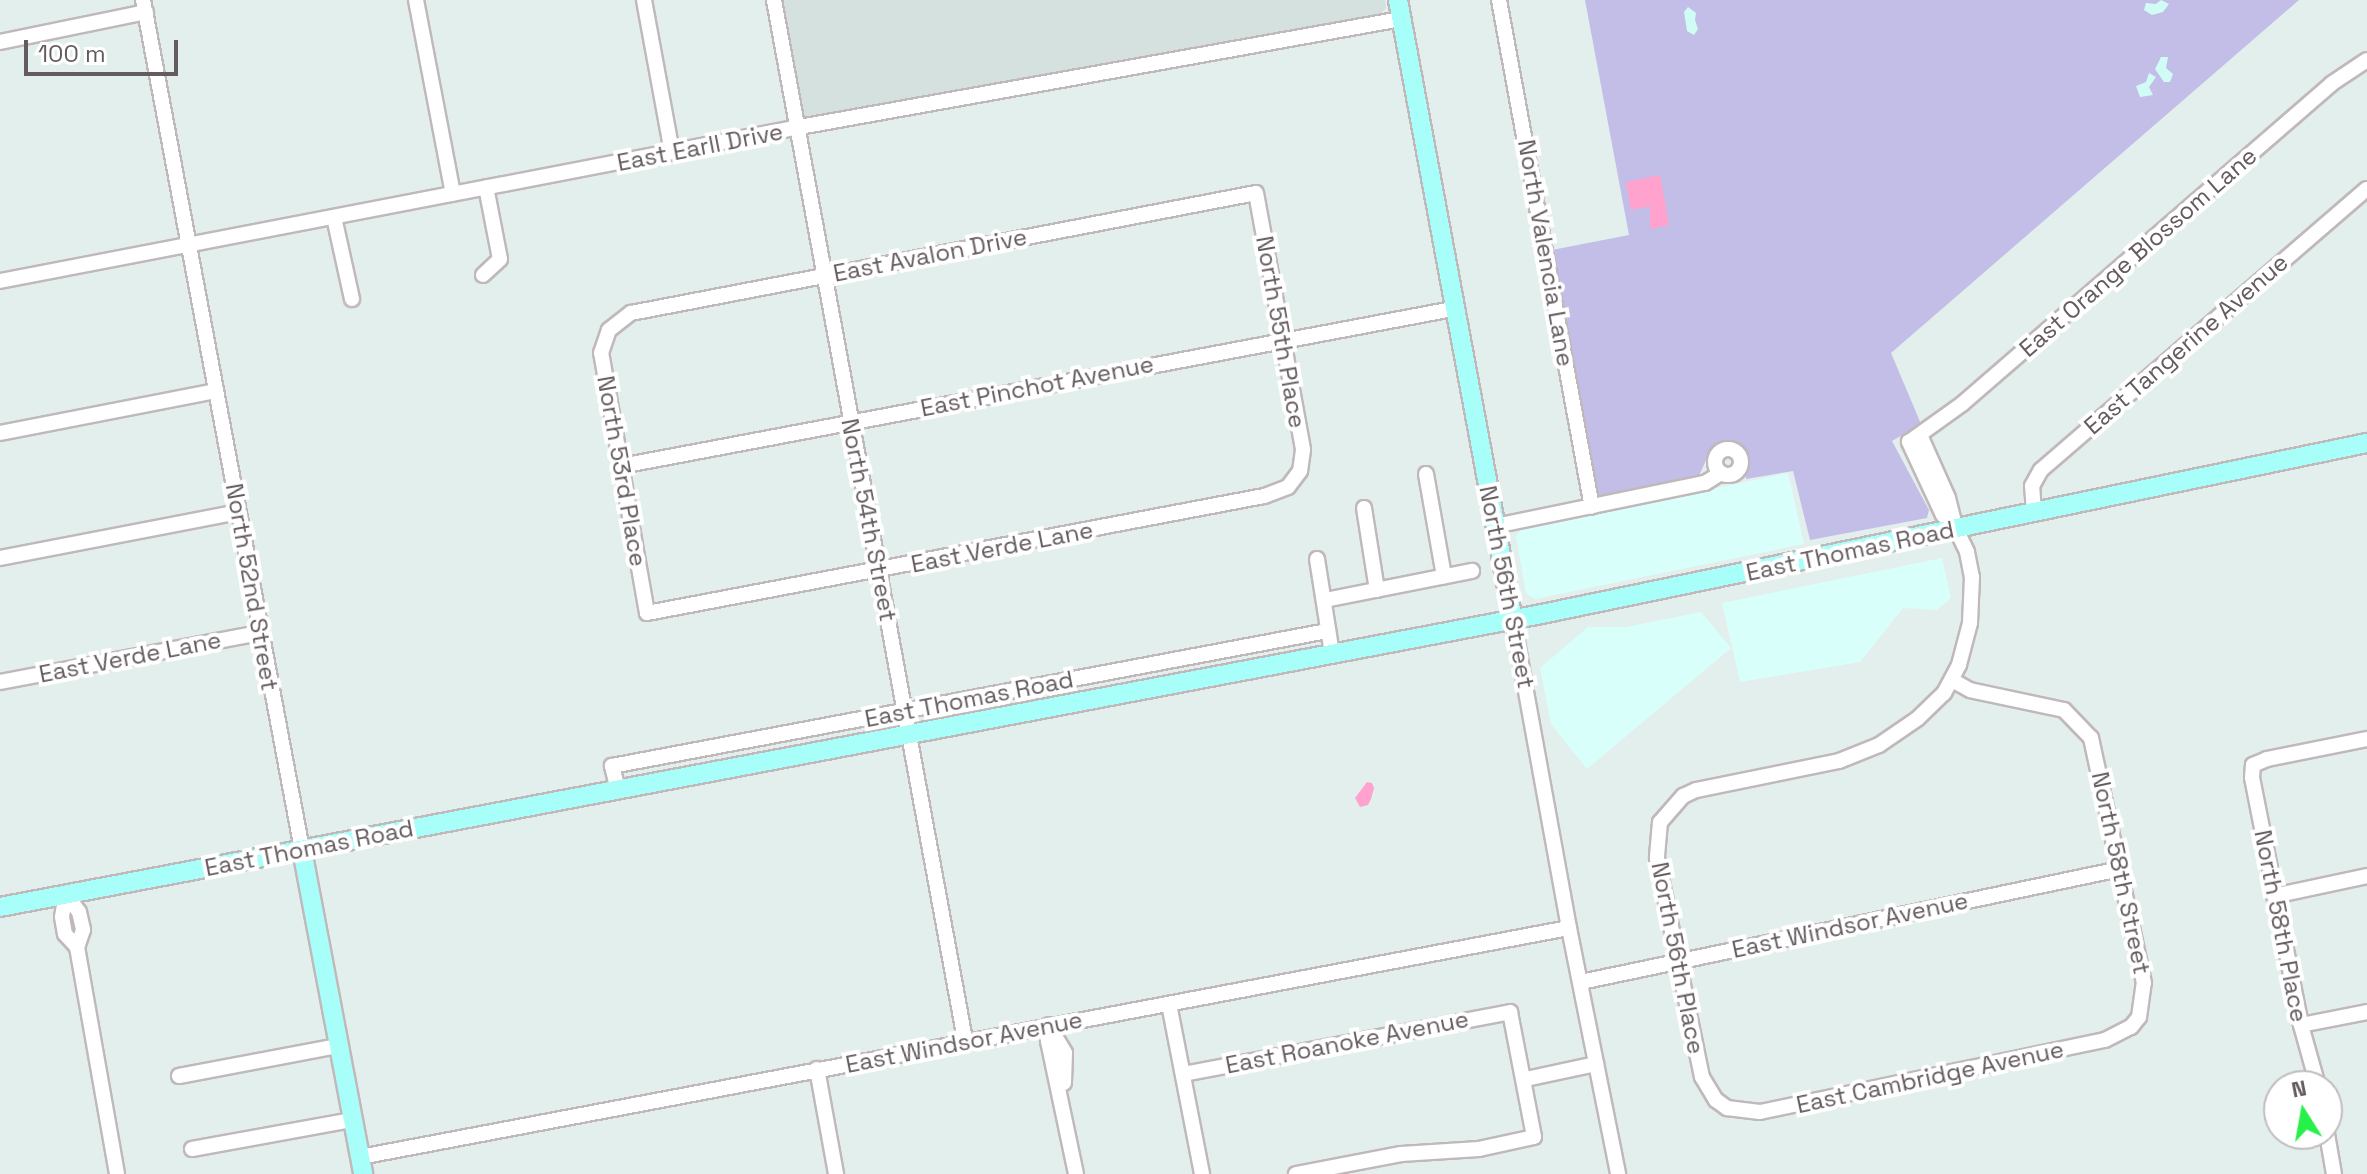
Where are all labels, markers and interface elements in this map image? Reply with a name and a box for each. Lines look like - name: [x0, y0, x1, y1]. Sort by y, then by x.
- scale bar: [28, 24, 182, 74]
- text: 100 m: [38, 38, 106, 69]
- street label: East Earll Drive: [615, 117, 785, 177]
- street label: North Valencia Lane: [1512, 137, 1580, 369]
- street label: East Orange Blossom Lane: [2013, 141, 2263, 363]
- street label: East Avalon Drive: [831, 222, 1029, 288]
- street label: North 55th Place: [1250, 234, 1312, 430]
- street label: East Tangerine Avenue: [2078, 247, 2294, 441]
- street label: East Pinchot Avenue: [918, 349, 1156, 423]
- street label: North 53rd Place: [591, 373, 653, 569]
- street label: North 54th Street: [835, 416, 903, 624]
- street label: North 52nd Street: [220, 481, 284, 693]
- street label: North 56th Street: [1473, 483, 1541, 691]
- street label: East Verde Lane: [908, 515, 1096, 579]
- street label: East Thomas Road: [1743, 515, 1957, 587]
- street label: East Verde Lane: [36, 625, 224, 689]
- street label: East Thomas Road: [862, 665, 1076, 733]
- street label: North 58th Street: [2085, 769, 2157, 977]
- street label: East Thomas Road: [202, 814, 416, 882]
- street label: North 58th Place: [2248, 827, 2314, 1025]
- street label: North 56th Place: [1645, 860, 1711, 1056]
- street label: East Windsor Avenue: [1729, 886, 1971, 964]
- street label: East Roanoke Avenue: [1223, 1004, 1471, 1080]
- street label: East Windsor Avenue: [843, 1005, 1085, 1079]
- street label: East Cambridge Avenue: [1793, 1035, 2067, 1119]
- north arrow: [2263, 1070, 2343, 1150]
- text: N: [2289, 1073, 2309, 1104]

